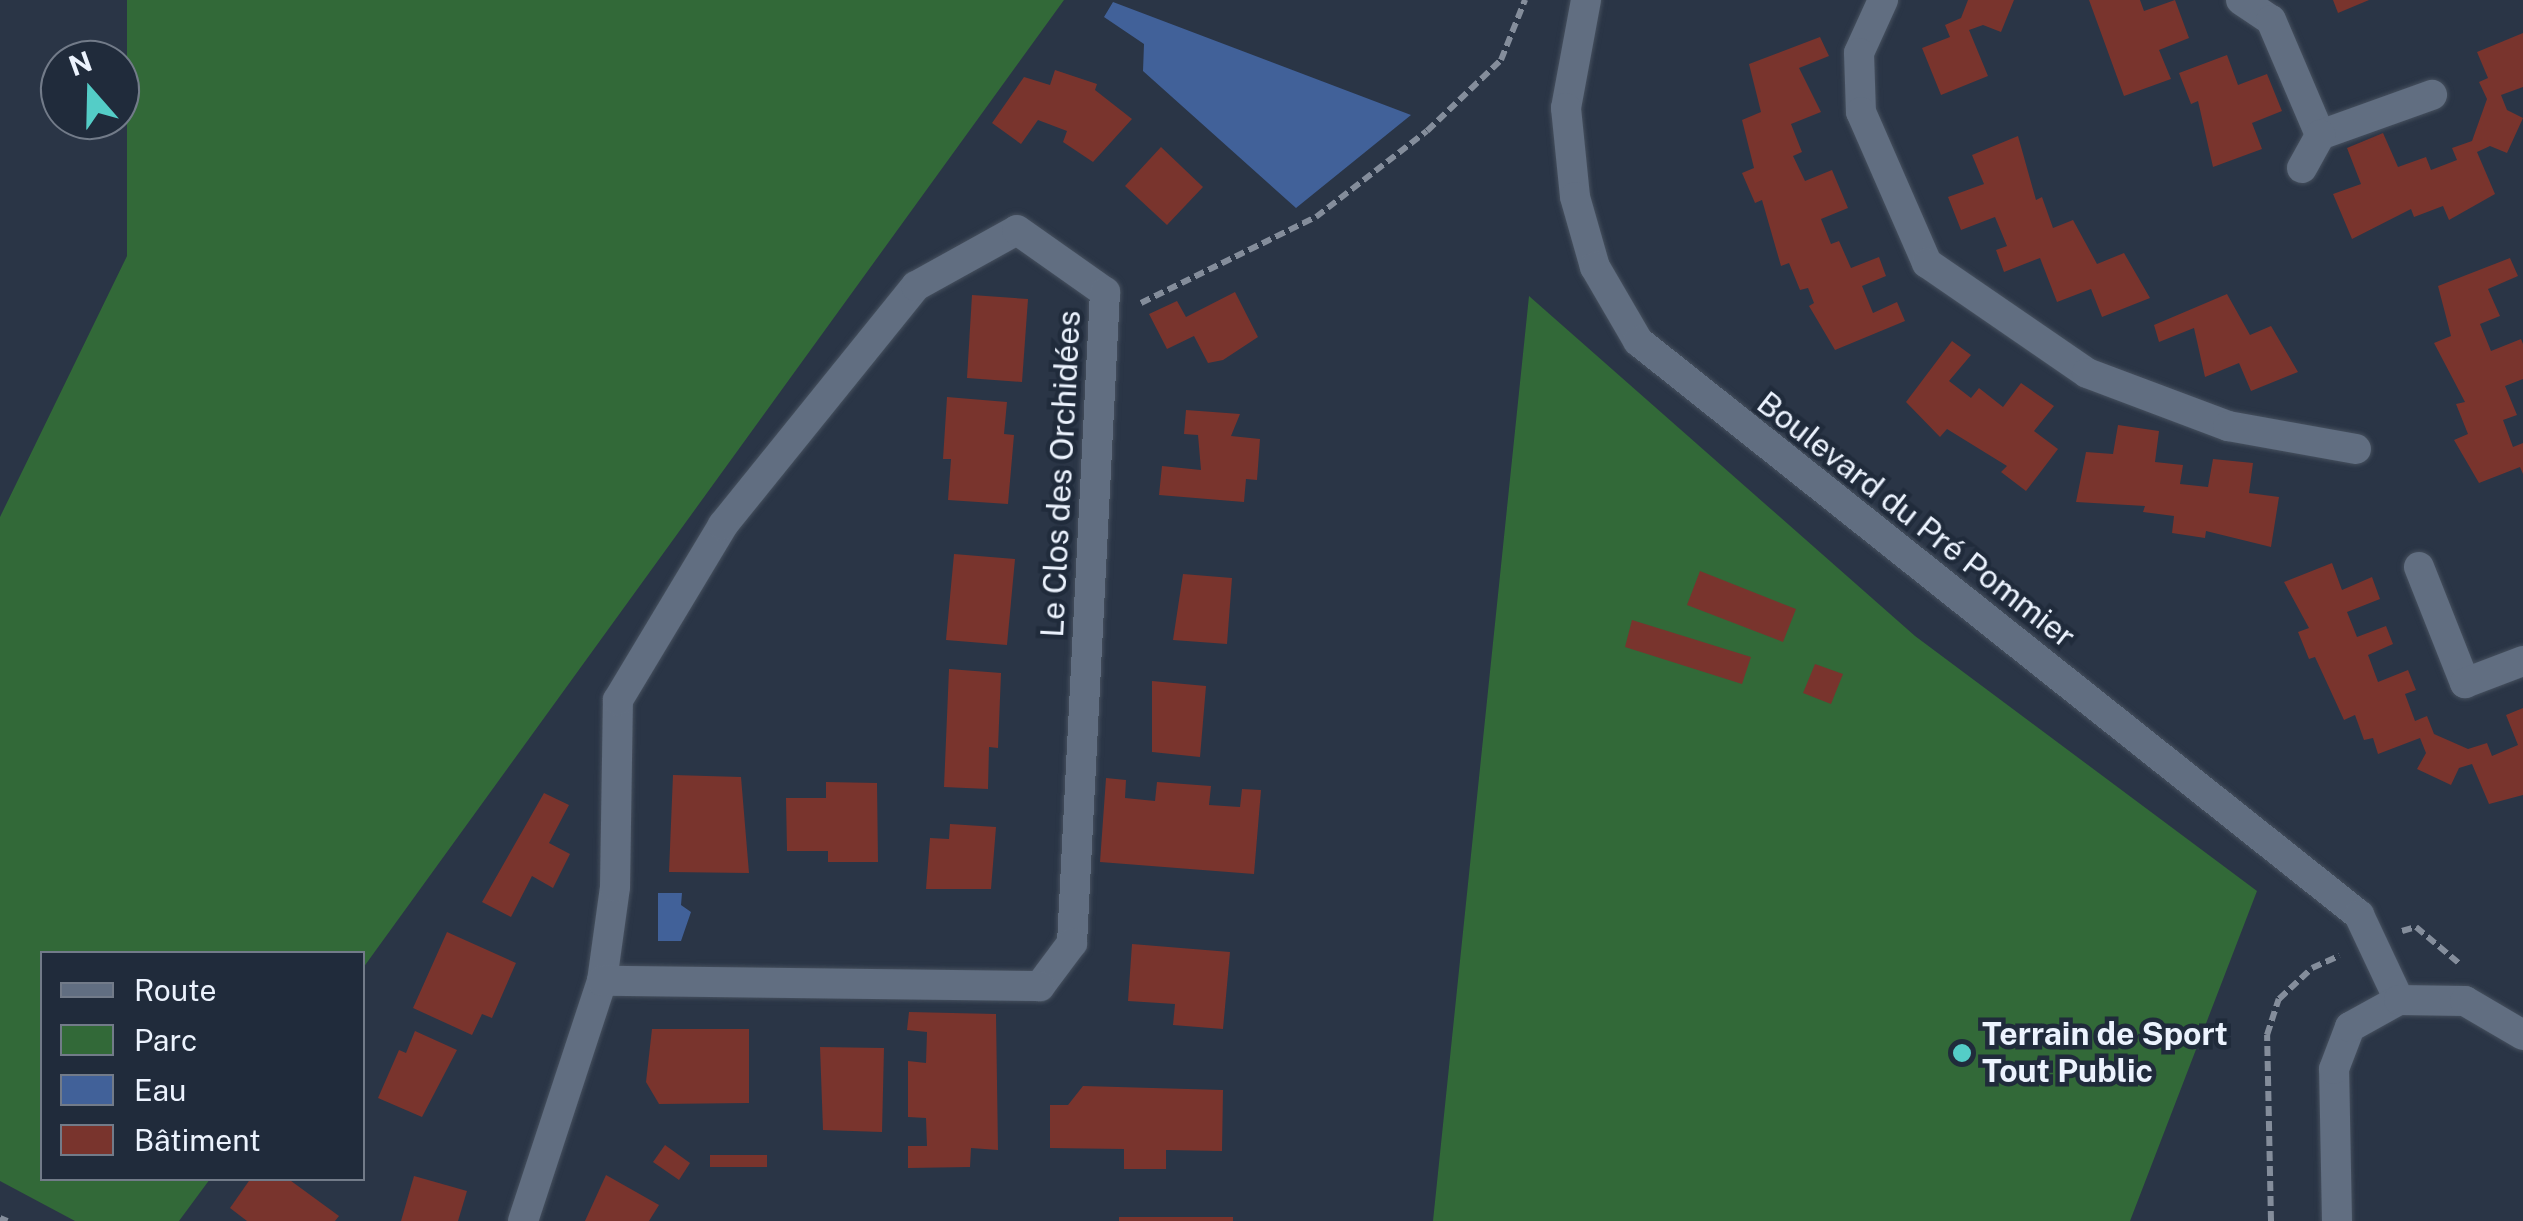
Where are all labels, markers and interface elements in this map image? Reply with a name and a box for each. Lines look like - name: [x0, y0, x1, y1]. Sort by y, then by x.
- north arrow: [40, 40, 140, 140]
- text: N: [64, 44, 96, 82]
- street label: Le Clos des Orchidées: [1033, 309, 1089, 639]
- street label: Boulevard du Pré Pommier: [1749, 384, 2083, 656]
- legend: [40, 951, 365, 1181]
- text: Route: [134, 972, 216, 1008]
- place label: Terrain de Sport Tout Public: [1982, 1016, 2228, 1091]
- text: Parc: [134, 1022, 197, 1058]
- marker: Terrain de Sport Tout Public: [1951, 1042, 1973, 1064]
- text: Eau: [134, 1072, 186, 1108]
- text: Bâtiment: [134, 1122, 261, 1158]

